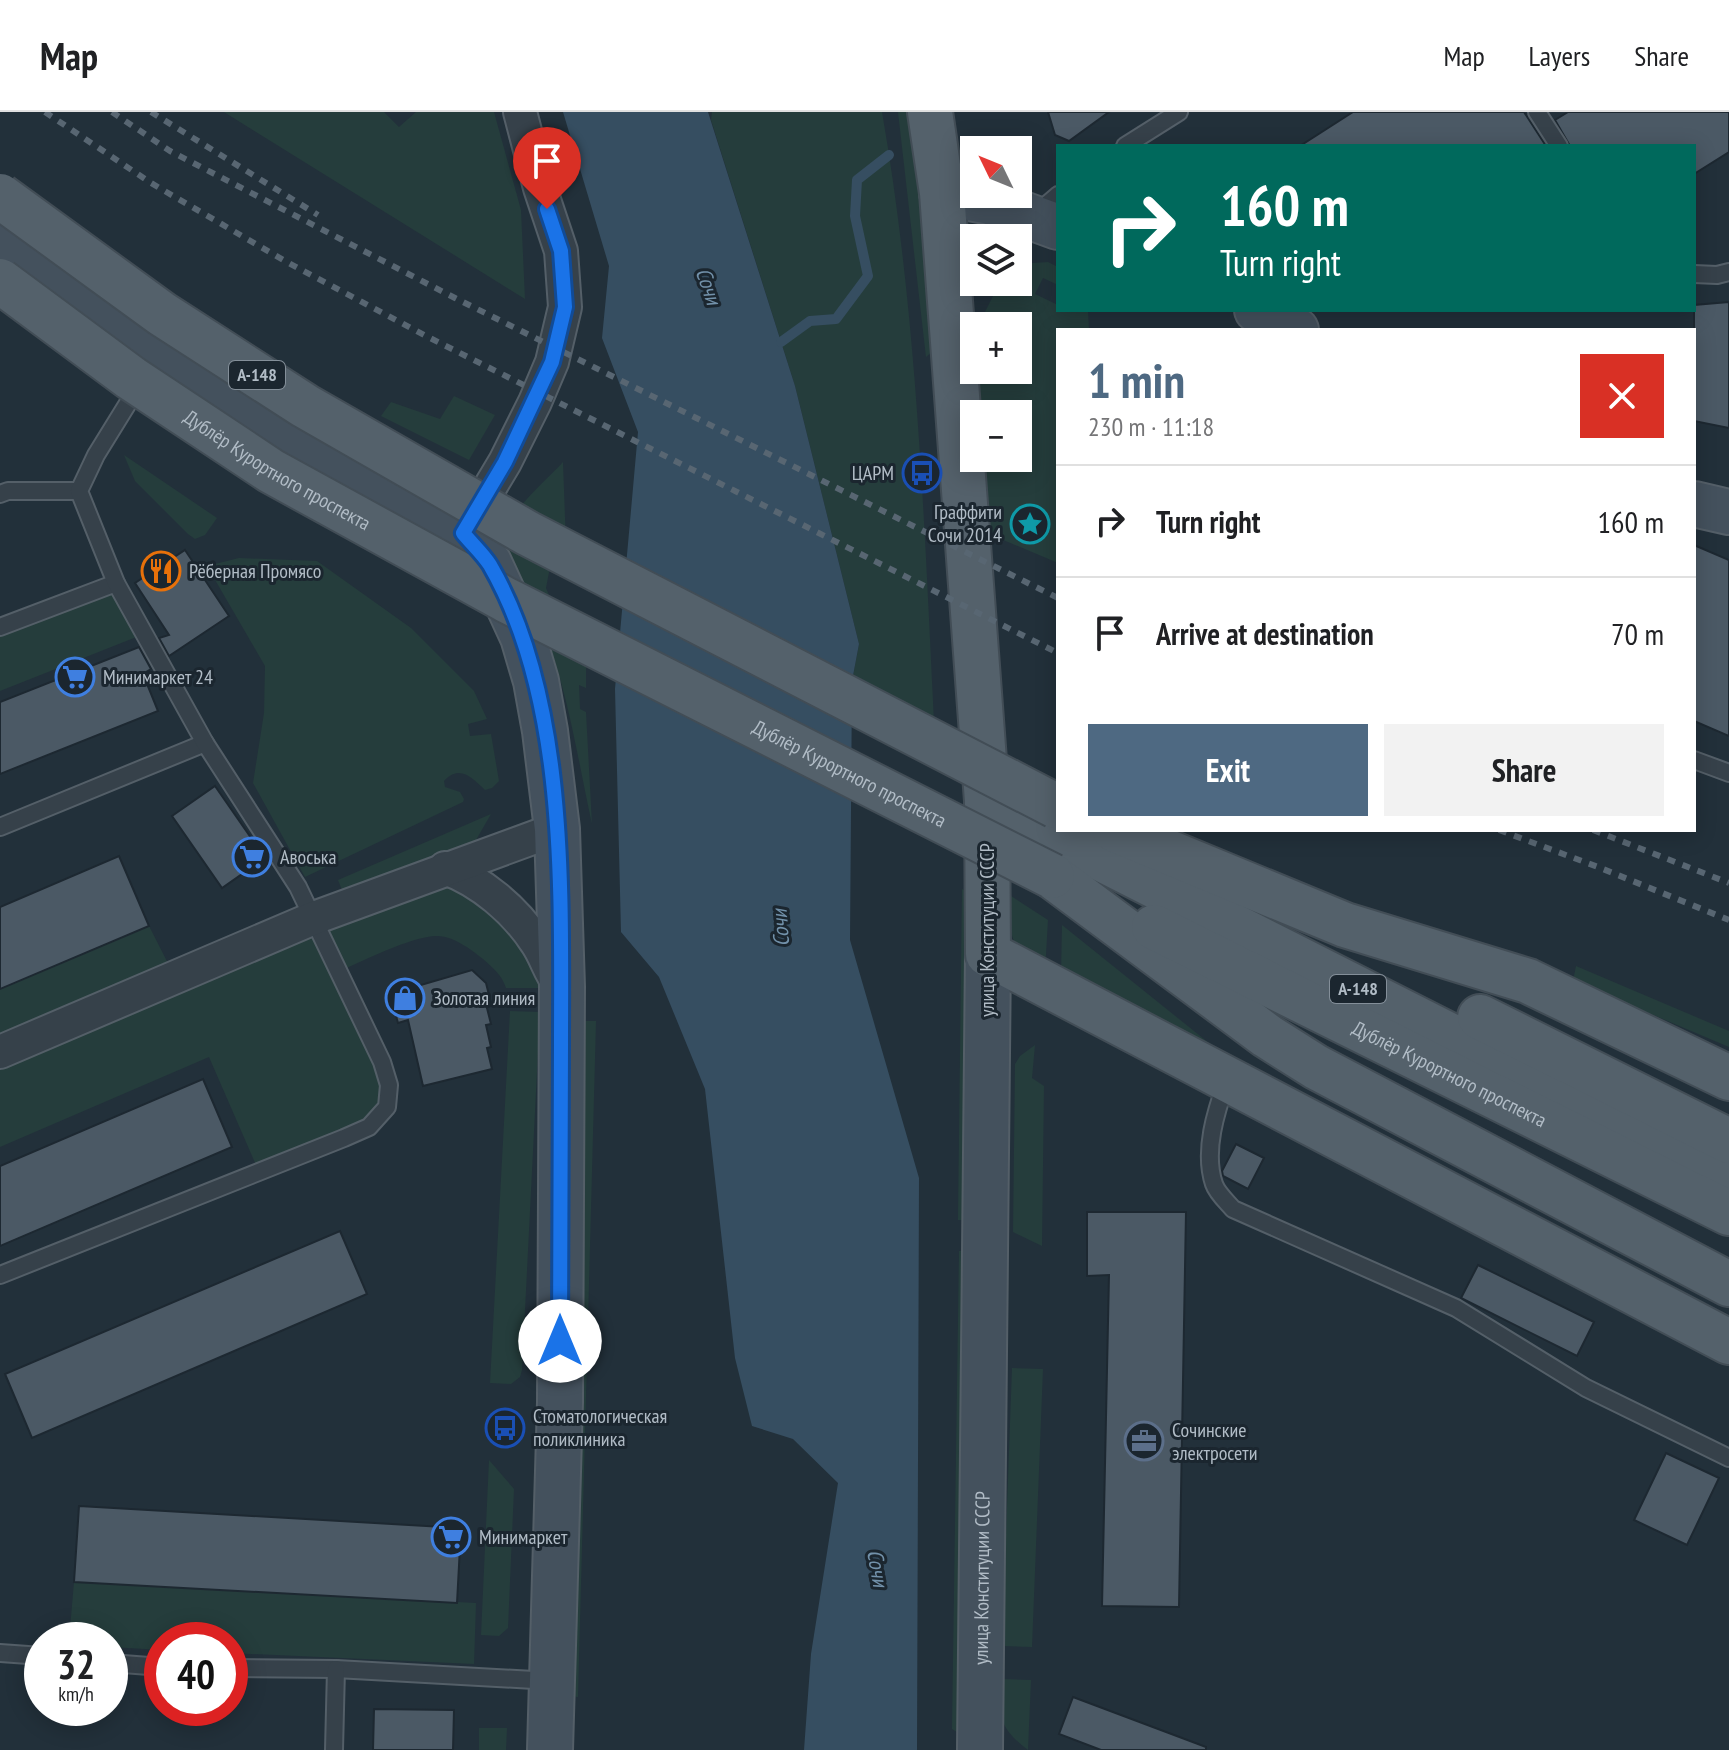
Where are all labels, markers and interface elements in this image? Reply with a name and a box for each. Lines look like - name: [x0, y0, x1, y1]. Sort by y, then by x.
- text: Map: [40, 31, 98, 80]
- text: Map: [1443, 37, 1485, 74]
- text: Layers: [1529, 37, 1590, 74]
- text: Share: [1634, 37, 1689, 74]
- pin: [513, 127, 581, 209]
- north arrow: [960, 136, 1032, 208]
- map controls: [960, 136, 1032, 472]
- icon: arrive: [525, 139, 569, 183]
- text: 160 m: [1220, 169, 1349, 241]
- icon: right: [1088, 176, 1192, 280]
- button: layers: [960, 224, 1032, 296]
- text: Turn right: [1220, 239, 1341, 286]
- water label: Сочи: [690, 264, 729, 310]
- button: +: [960, 312, 1032, 384]
- text: 1 min: [1088, 349, 1185, 411]
- button: close: [1580, 354, 1664, 438]
- road number: А-148: [229, 361, 285, 389]
- button: −: [960, 400, 1032, 472]
- street label: Дублёр Курортного проспекта: [179, 404, 375, 536]
- text: 230 m · 11:18: [1088, 410, 1214, 443]
- bus stop icon: ЦАРМ: [901, 452, 943, 494]
- place label: ЦАРМ: [852, 460, 894, 486]
- place label: Граффити Сочи 2014: [928, 499, 1002, 548]
- icon: right: [1088, 499, 1132, 543]
- text: Turn right: [1156, 502, 1260, 541]
- text: 160 m: [1598, 502, 1664, 541]
- place icon: Граффити Сочи 2014: [1009, 503, 1051, 545]
- restaurant icon: Рёберная Промясо: [140, 550, 182, 592]
- place label: Рёберная Промясо: [189, 558, 321, 584]
- icon: arrive: [1088, 611, 1132, 655]
- text: Arrive at destination: [1156, 614, 1374, 653]
- text: 70 m: [1611, 614, 1664, 653]
- supermarket icon: Минимаркет 24: [54, 656, 96, 698]
- place label: Минимаркет 24: [103, 664, 213, 690]
- street label: Дублёр Курортного проспекта: [748, 714, 951, 833]
- button: Exit: [1088, 724, 1368, 816]
- button: Share: [1384, 724, 1664, 816]
- supermarket icon: Авоська: [231, 836, 273, 878]
- street label: улица Конституции СССР: [974, 843, 1000, 1017]
- place label: Авоська: [280, 844, 337, 870]
- water label: Сочи: [765, 906, 795, 948]
- road number: А-148: [1330, 975, 1386, 1003]
- shop icon: Золотая линия: [384, 977, 426, 1019]
- place label: Золотая линия: [433, 985, 535, 1011]
- street label: Дублёр Курортного проспекта: [1348, 1015, 1551, 1133]
- position arrow: [518, 1299, 602, 1383]
- place label: Стоматологическая поликлиника: [533, 1403, 667, 1452]
- bus stop icon: Стоматологическая поликлиника: [484, 1407, 526, 1449]
- place label: Сочинские электросети: [1172, 1417, 1258, 1466]
- office icon: Сочинские электросети: [1123, 1420, 1165, 1462]
- street label: улица Конституции СССР: [968, 1491, 996, 1665]
- supermarket icon: Минимаркет: [430, 1516, 472, 1558]
- place label: Минимаркет: [479, 1524, 568, 1550]
- water label: Сочи: [861, 1547, 895, 1591]
- speed limit sign: 40: [144, 1622, 248, 1726]
- text: 32: [57, 1638, 95, 1690]
- text: km/h: [58, 1681, 94, 1707]

